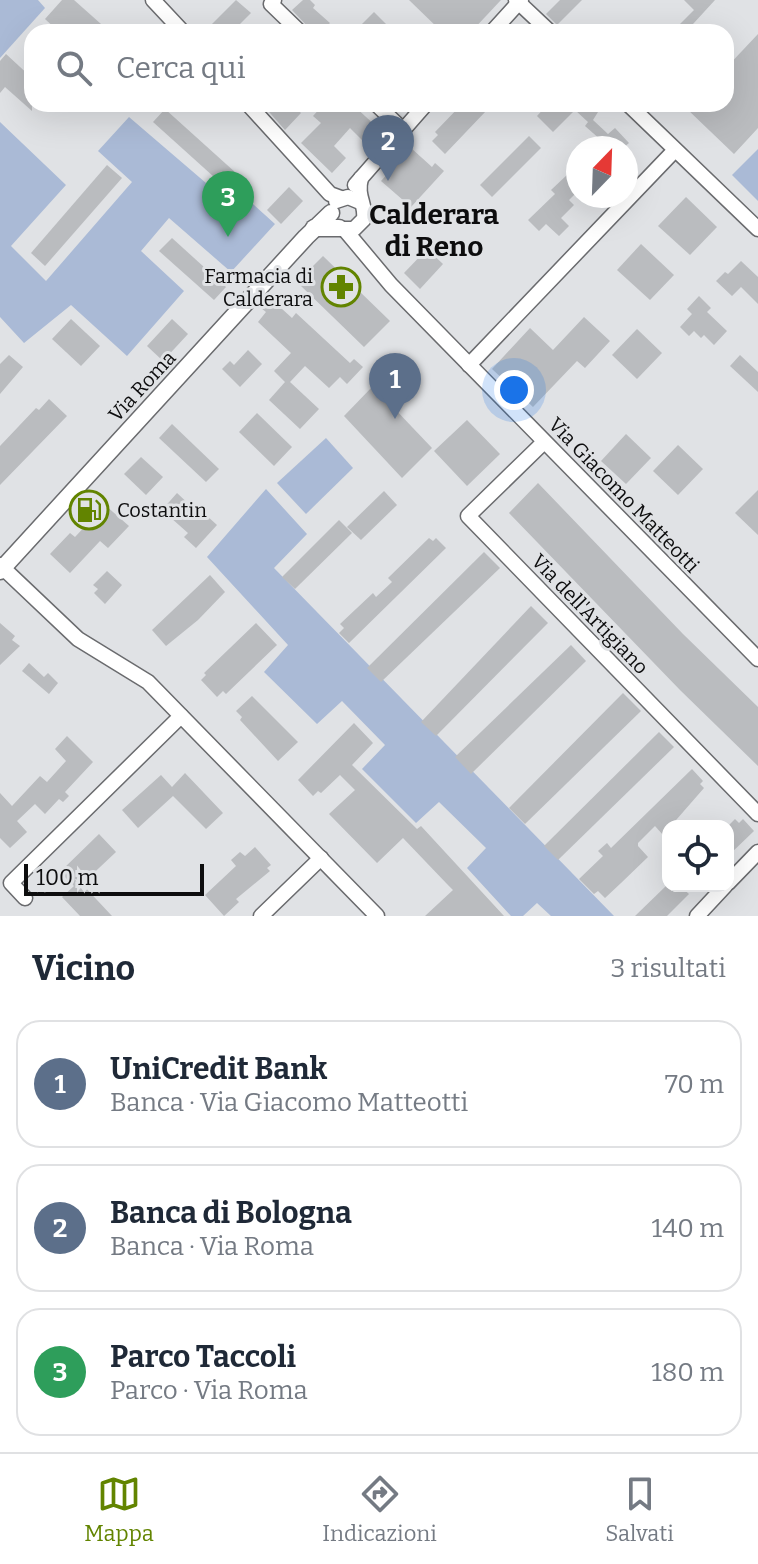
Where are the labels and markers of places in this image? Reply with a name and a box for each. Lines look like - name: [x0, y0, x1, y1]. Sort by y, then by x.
- pin: 2: [362, 115, 414, 181]
- pin: 3: [202, 171, 254, 237]
- place label: Farmacia di Calderara: [204, 264, 313, 311]
- pharmacy icon: Farmacia di Calderara: [320, 266, 362, 308]
- pin: 1: [369, 353, 421, 419]
- fuel station icon: Costantin: [68, 489, 110, 531]
- place label: Costantin: [117, 498, 207, 522]

